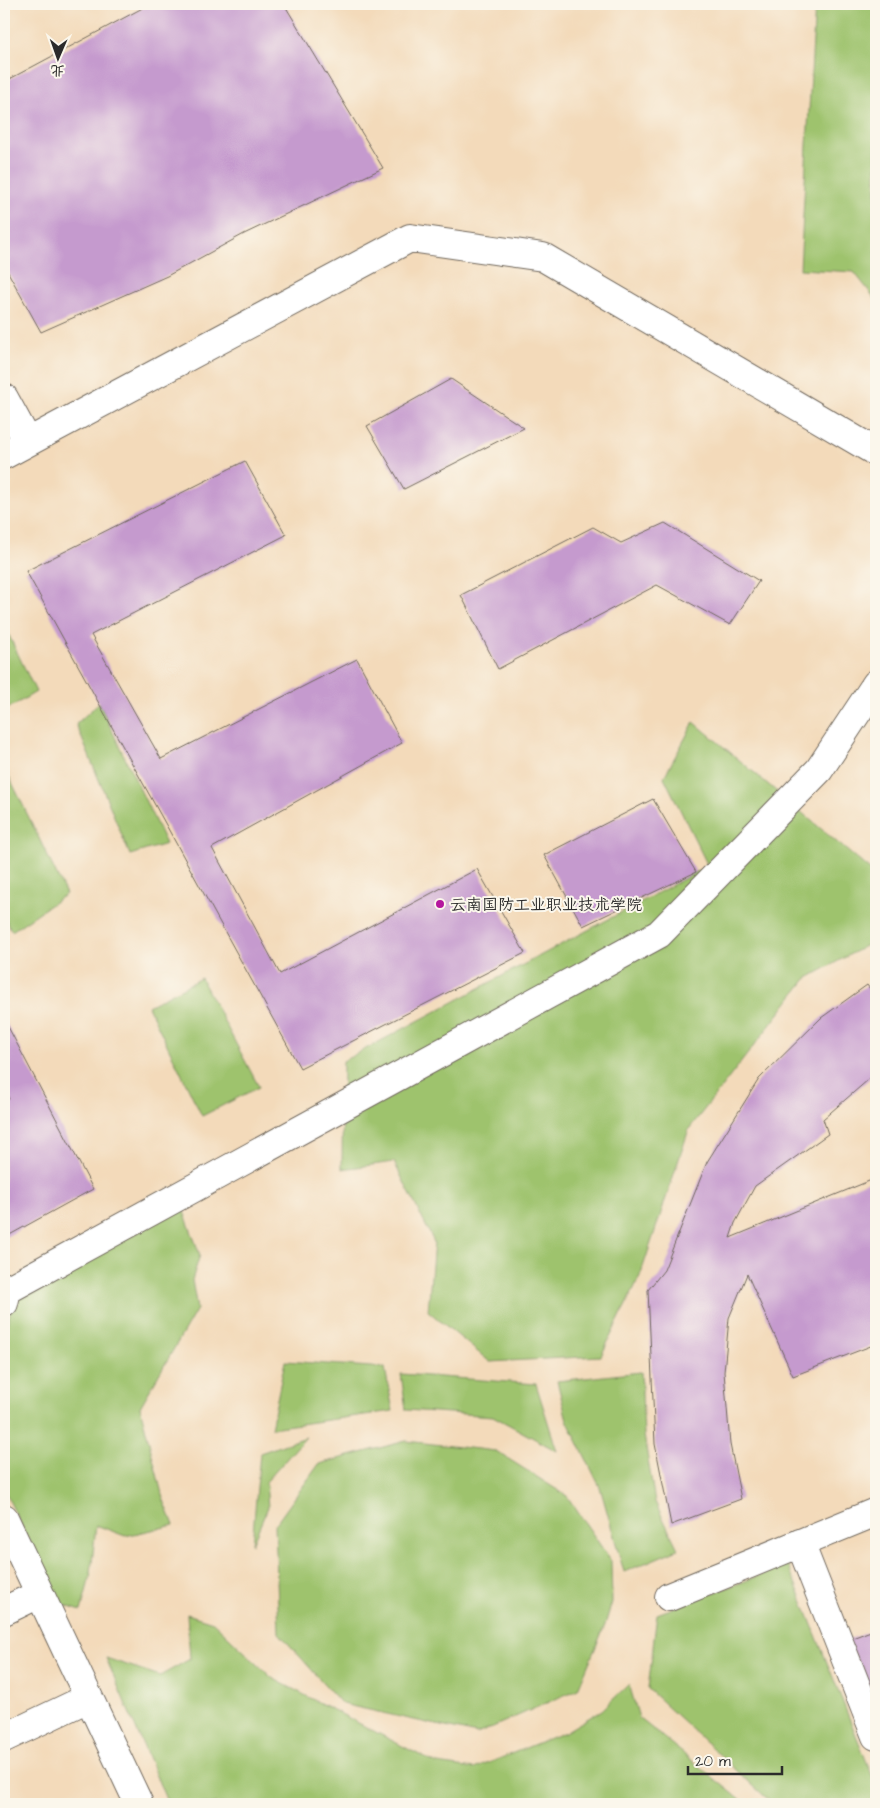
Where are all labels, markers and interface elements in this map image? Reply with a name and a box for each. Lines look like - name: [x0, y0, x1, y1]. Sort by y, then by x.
- north arrow: [32, 32, 82, 82]
- text: 北: [50, 60, 65, 80]
- place label: 云南国防工业职业技术学院: [450, 894, 642, 916]
- marker: 云南国防工业职业技术学院: [434, 898, 446, 910]
- scale bar: [688, 1743, 781, 1775]
- text: 20 m: [695, 1751, 731, 1772]

